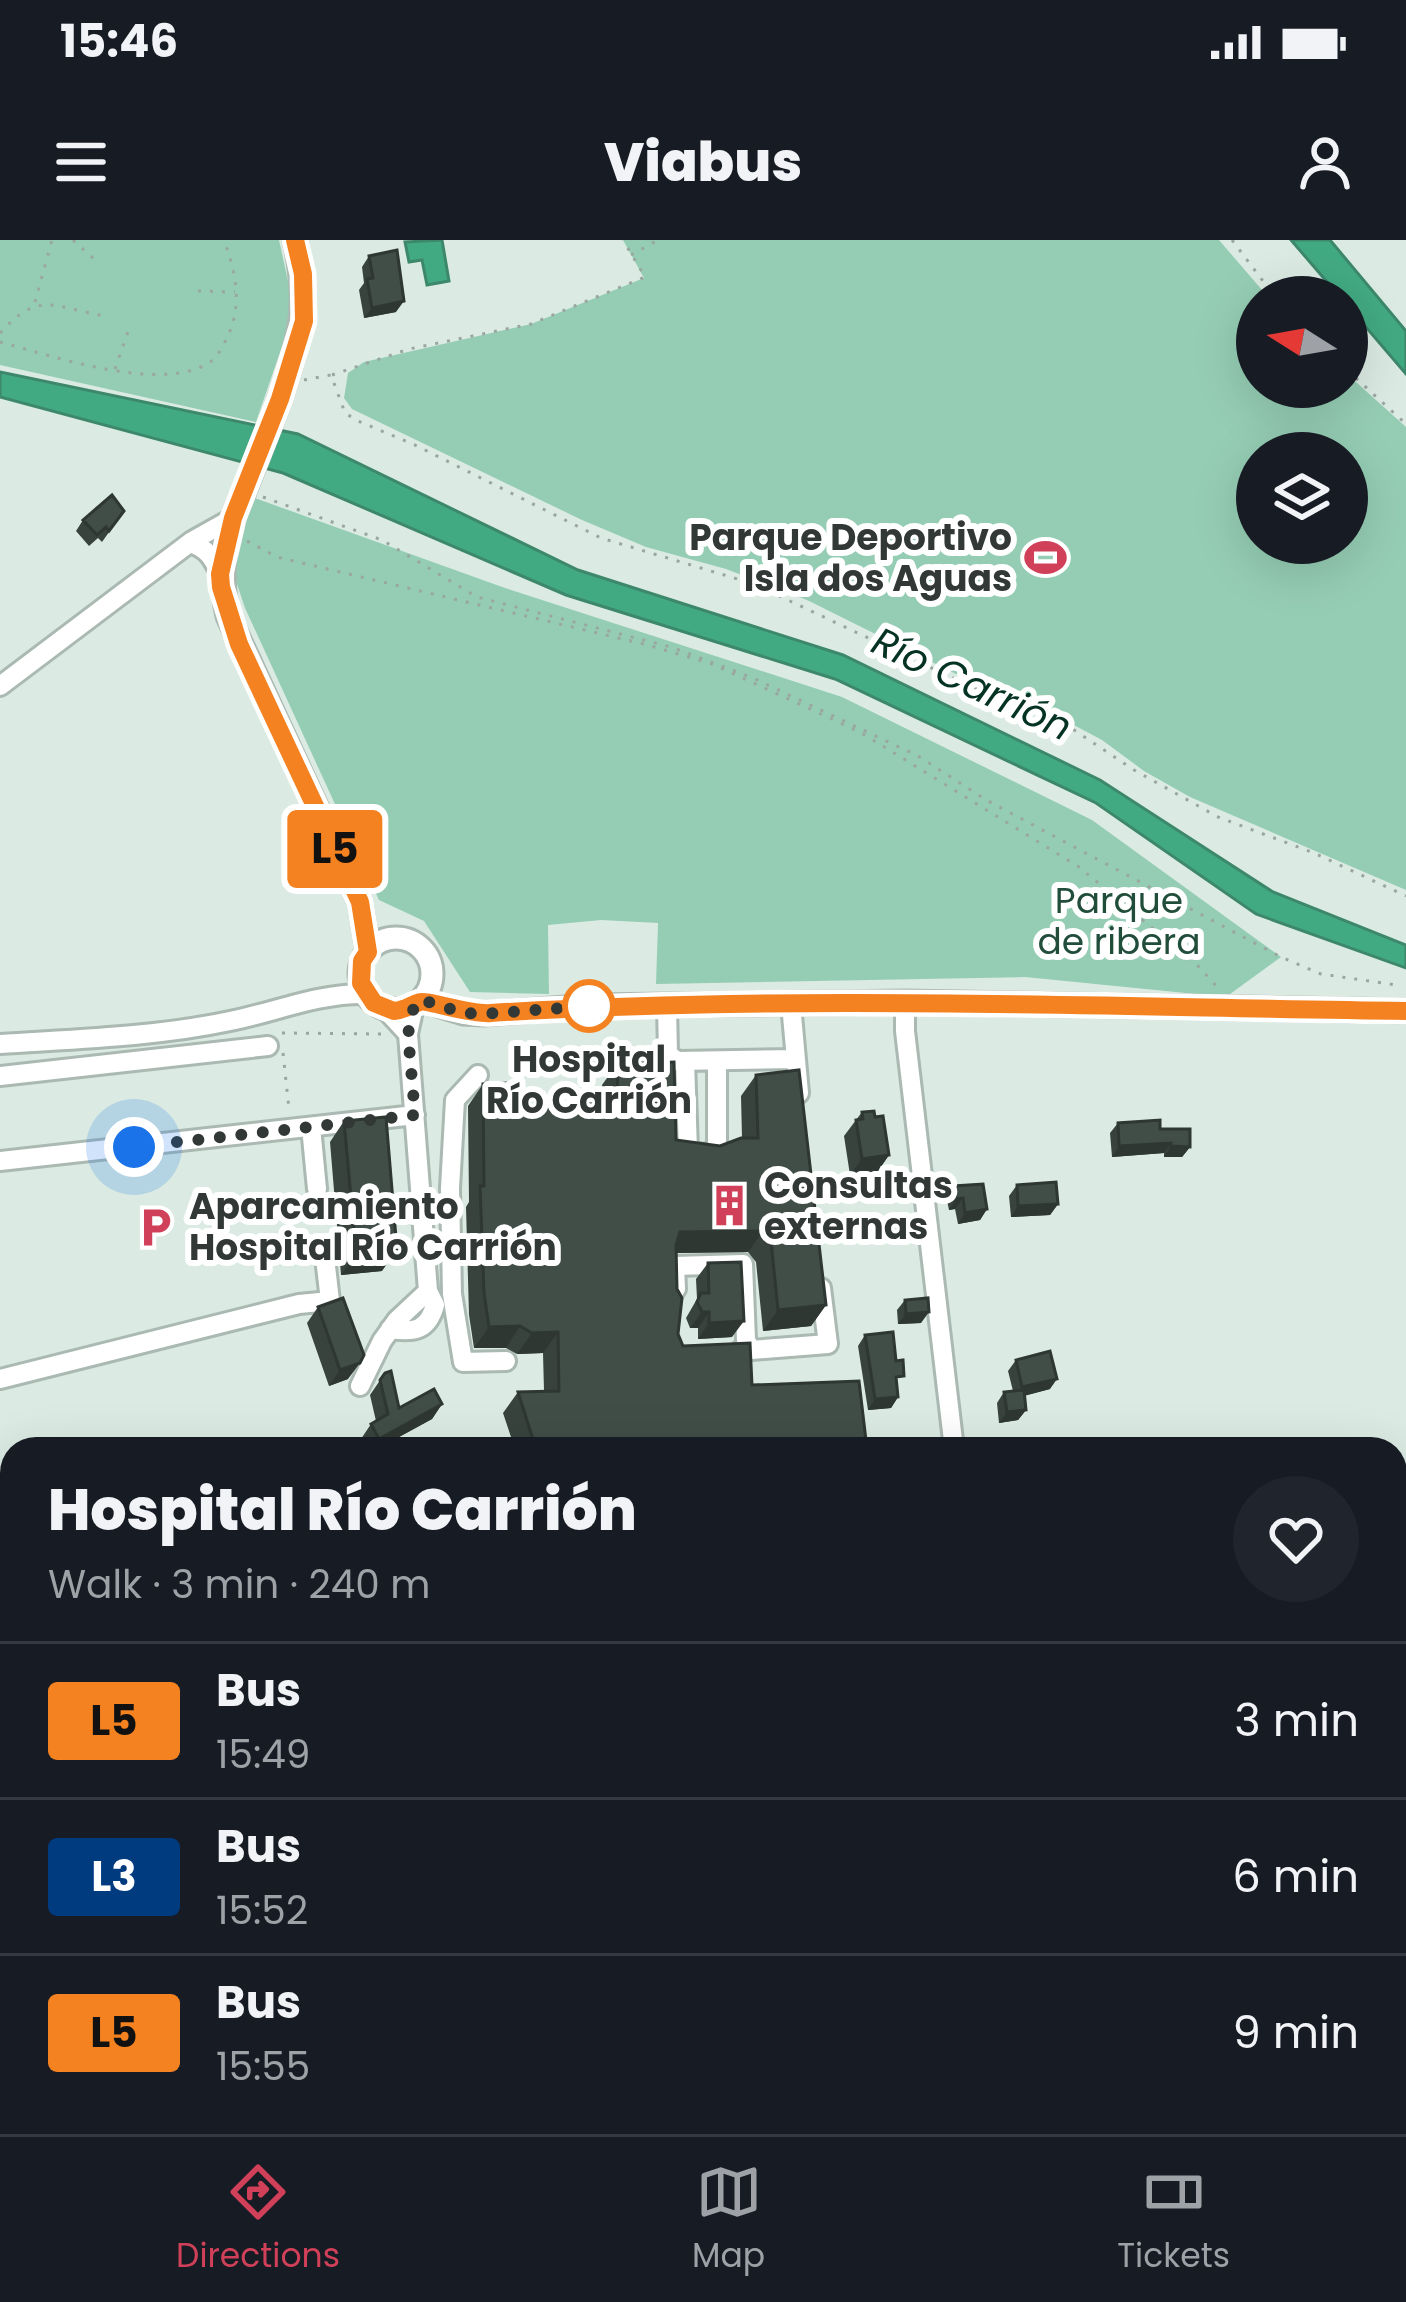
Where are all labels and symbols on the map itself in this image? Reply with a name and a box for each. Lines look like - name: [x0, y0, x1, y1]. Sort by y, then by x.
- north arrow: [1236, 276, 1368, 408]
- place label: Parque Deportivo Isla dos Aguas: [689, 512, 1012, 604]
- sports icon: Parque Deportivo Isla dos Aguas: [1023, 535, 1069, 581]
- water label: Río Carrión: [863, 614, 1081, 754]
- line badge: L5: [281, 810, 389, 888]
- park label: Parque de ribera: [1038, 875, 1200, 967]
- marker: Hospital Río Carrión: [564, 981, 614, 1031]
- place label: Hospital Río Carrión: [486, 1034, 692, 1126]
- your location: [104, 1117, 164, 1177]
- place label: Consultas externas: [764, 1160, 953, 1252]
- place label: Aparcamiento Hospital Río Carrión: [189, 1181, 557, 1273]
- building icon: Consultas externas: [707, 1183, 753, 1229]
- parking icon: Aparcamiento Hospital Río Carrión: [132, 1204, 178, 1250]

